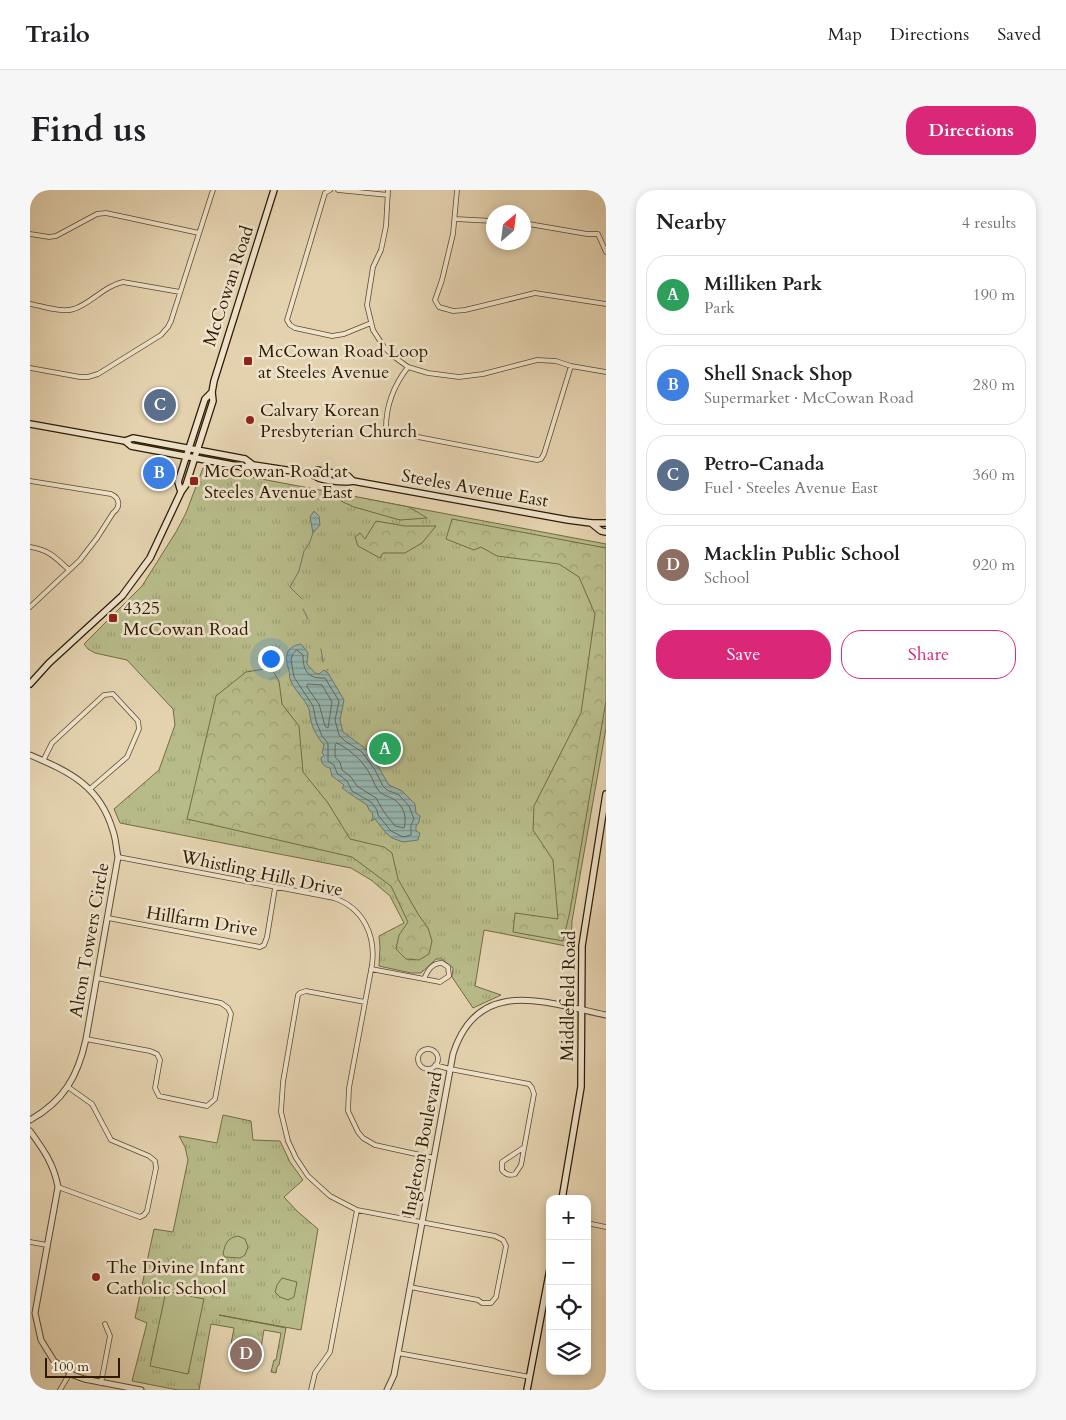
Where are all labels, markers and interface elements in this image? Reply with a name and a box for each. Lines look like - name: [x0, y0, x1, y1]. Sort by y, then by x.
- text: Trailo: [25, 18, 90, 51]
- text: Map: [828, 22, 862, 47]
- text: Directions: [890, 22, 969, 47]
- text: Saved: [997, 22, 1041, 47]
- text: Find us: [30, 106, 146, 154]
- button: Directions: [906, 106, 1036, 155]
- north arrow: [486, 205, 531, 250]
- text: Nearby: [656, 208, 727, 237]
- text: 4 results: [962, 212, 1016, 234]
- street label: McCowan Road: [197, 222, 260, 350]
- text: Milliken Park: [704, 271, 822, 297]
- text: A: [667, 284, 679, 306]
- text: 190 m: [973, 284, 1015, 306]
- text: Park: [704, 297, 735, 319]
- place label: McCowan Road Loop at Steeles Avenue: [258, 339, 428, 385]
- marker: McCowan Road Loop at Steeles Avenue: [242, 355, 254, 367]
- text: Shell Snack Shop: [704, 361, 853, 387]
- text: B: [667, 374, 679, 396]
- text: 280 m: [973, 374, 1015, 396]
- pin: C: [144, 386, 176, 424]
- text: Supermarket · McCowan Road: [704, 387, 914, 409]
- place label: Calvary Korean Presbyterian Church: [260, 398, 417, 444]
- marker: Calvary Korean Presbyterian Church: [244, 414, 256, 426]
- text: Petro-Canada: [704, 451, 825, 477]
- pin: B: [143, 454, 175, 492]
- place label: McCowan Road at Steeles Avenue East: [204, 459, 353, 505]
- street label: Steeles Avenue East: [400, 463, 550, 514]
- text: C: [667, 464, 679, 486]
- text: 360 m: [973, 464, 1015, 486]
- marker: McCowan Road at Steeles Avenue East: [188, 475, 200, 487]
- text: Fuel · Steeles Avenue East: [704, 477, 878, 499]
- text: Macklin Public School: [704, 541, 900, 567]
- text: D: [666, 554, 680, 576]
- text: 920 m: [973, 554, 1015, 576]
- text: School: [704, 567, 749, 589]
- place label: 4325 McCowan Road: [123, 596, 249, 642]
- marker: 4325 McCowan Road: [107, 612, 119, 624]
- button: Save: [656, 630, 831, 679]
- button: Share: [841, 630, 1016, 679]
- your location: [258, 646, 284, 672]
- pin: A: [369, 730, 401, 768]
- street label: Whistling Hills Drive: [178, 844, 345, 903]
- street label: Alton Towers Circle: [64, 861, 115, 1020]
- street label: Hillfarm Drive: [144, 900, 260, 943]
- street label: Middlefield Road: [555, 930, 582, 1062]
- street label: Ingleton Boulevard: [396, 1069, 449, 1219]
- map controls: [546, 1195, 591, 1375]
- button: +: [546, 1195, 591, 1240]
- button: −: [546, 1240, 591, 1285]
- place label: The Divine Infant Catholic School: [106, 1255, 245, 1301]
- marker: The Divine Infant Catholic School: [90, 1271, 102, 1283]
- button: locate: [546, 1285, 591, 1330]
- button: layers: [546, 1330, 591, 1375]
- pin: D: [230, 1335, 262, 1373]
- scale bar: [45, 1355, 120, 1378]
- text: 100 m: [52, 1357, 89, 1376]

